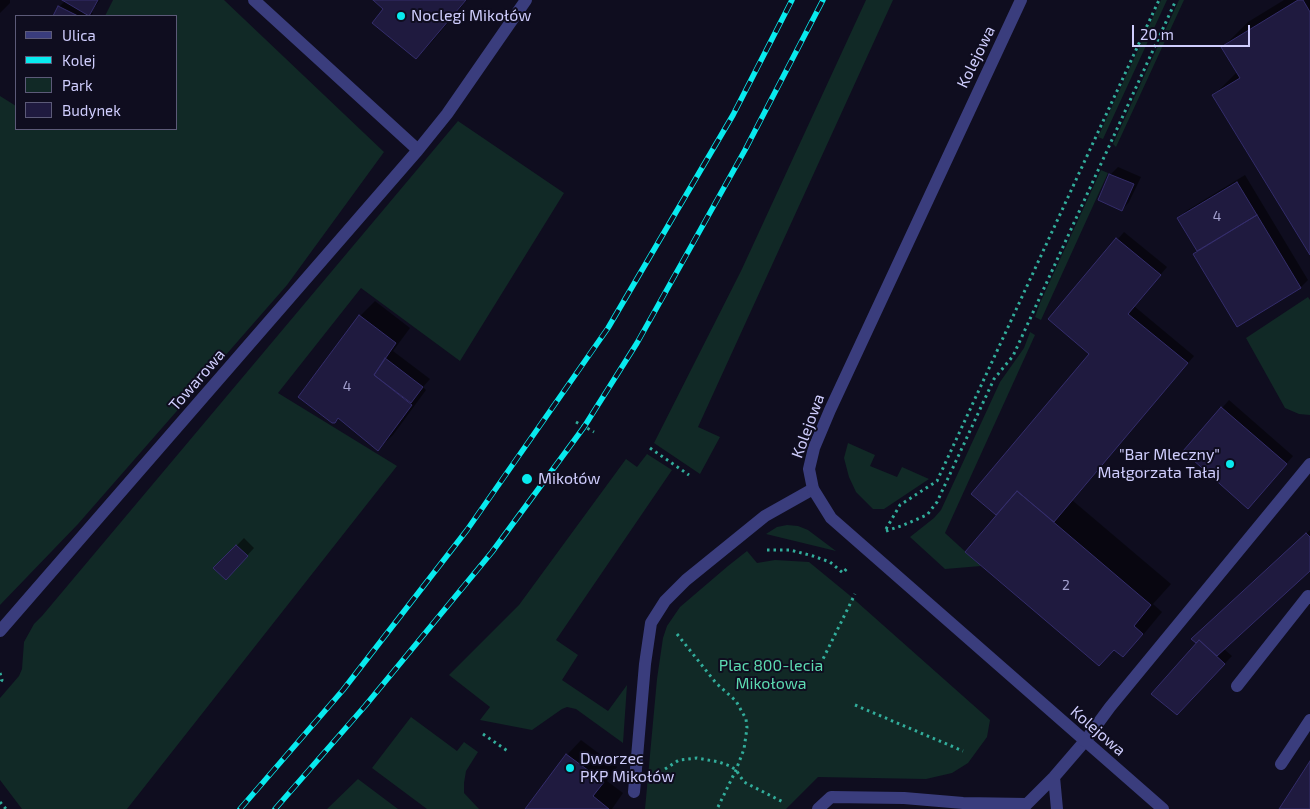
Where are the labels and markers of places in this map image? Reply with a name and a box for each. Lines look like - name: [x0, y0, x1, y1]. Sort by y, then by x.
- place label: Noclegi Mikołów: [411, 6, 531, 26]
- marker: Noclegi Mikołów: [395, 10, 407, 22]
- place label: "Bar Mleczny" Małgorzata Tałaj: [1098, 445, 1220, 483]
- marker: "Bar Mleczny" Małgorzata Tałaj: [1224, 458, 1236, 470]
- place label: Mikołów: [538, 469, 600, 489]
- marker: Mikołów: [520, 472, 534, 486]
- place label: Dworzec PKP Mikołów: [580, 749, 674, 787]
- marker: Dworzec PKP Mikołów: [564, 762, 576, 774]

